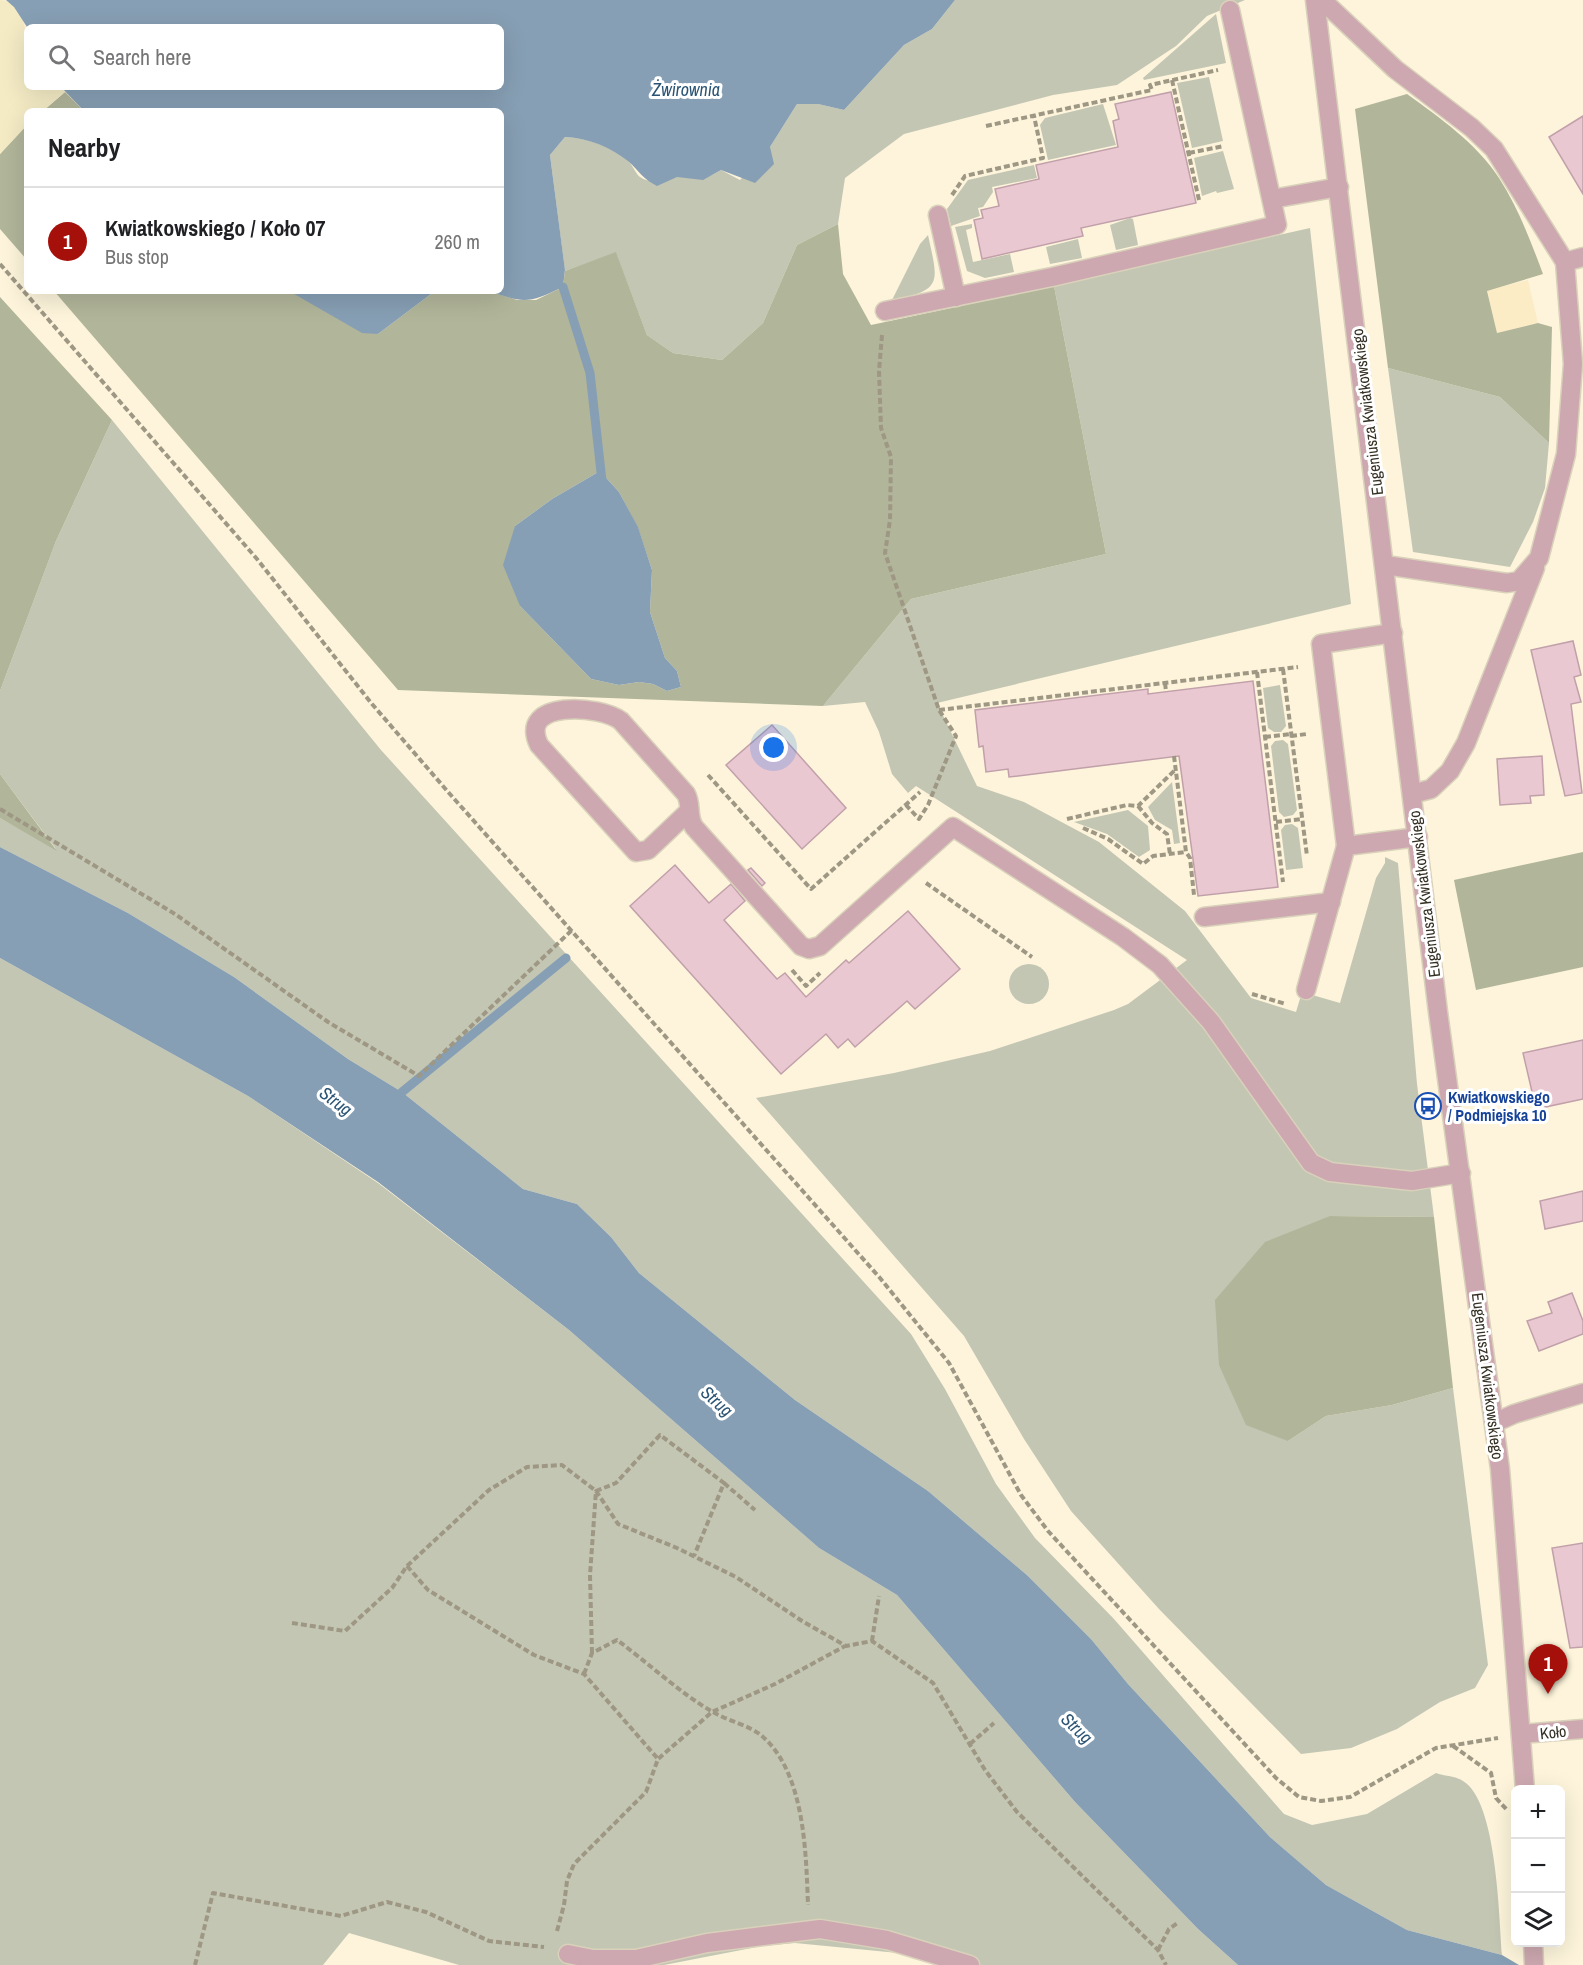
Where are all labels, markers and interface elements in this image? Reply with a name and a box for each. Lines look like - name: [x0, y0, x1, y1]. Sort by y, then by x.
- search box: [24, 24, 504, 90]
- icon: search: [45, 41, 78, 74]
- text: Search here: [93, 42, 191, 72]
- water label: Żwirownia: [651, 77, 720, 102]
- text: Nearby: [48, 130, 120, 165]
- text: Kwiatkowskiego / Koło 07: [105, 213, 326, 243]
- text: 1: [63, 228, 72, 255]
- text: 260 m: [434, 228, 480, 255]
- text: Bus stop: [105, 243, 169, 270]
- street label: Eugeniusza Kwiatkowskiego: [1346, 327, 1388, 497]
- your location: [759, 733, 788, 762]
- street label: Eugeniusza Kwiatkowskiego: [1403, 809, 1445, 979]
- water label: Strug: [314, 1080, 358, 1122]
- place label: Kwiatkowskiego / Podmiejska 10: [1448, 1086, 1550, 1126]
- bus stop icon: Kwiatkowskiego / Podmiejska 10: [1413, 1091, 1443, 1121]
- street label: Eugeniusza Kwiatkowskiego: [1467, 1291, 1509, 1461]
- water label: Strug: [696, 1380, 738, 1422]
- pin: 1: [1528, 1644, 1568, 1694]
- water label: Strug: [1056, 1707, 1098, 1749]
- street label: Koło: [1539, 1720, 1567, 1744]
- map controls: [1511, 1785, 1565, 1947]
- button: +: [1511, 1785, 1565, 1839]
- button: −: [1511, 1839, 1565, 1893]
- button: layers: [1511, 1893, 1565, 1947]

